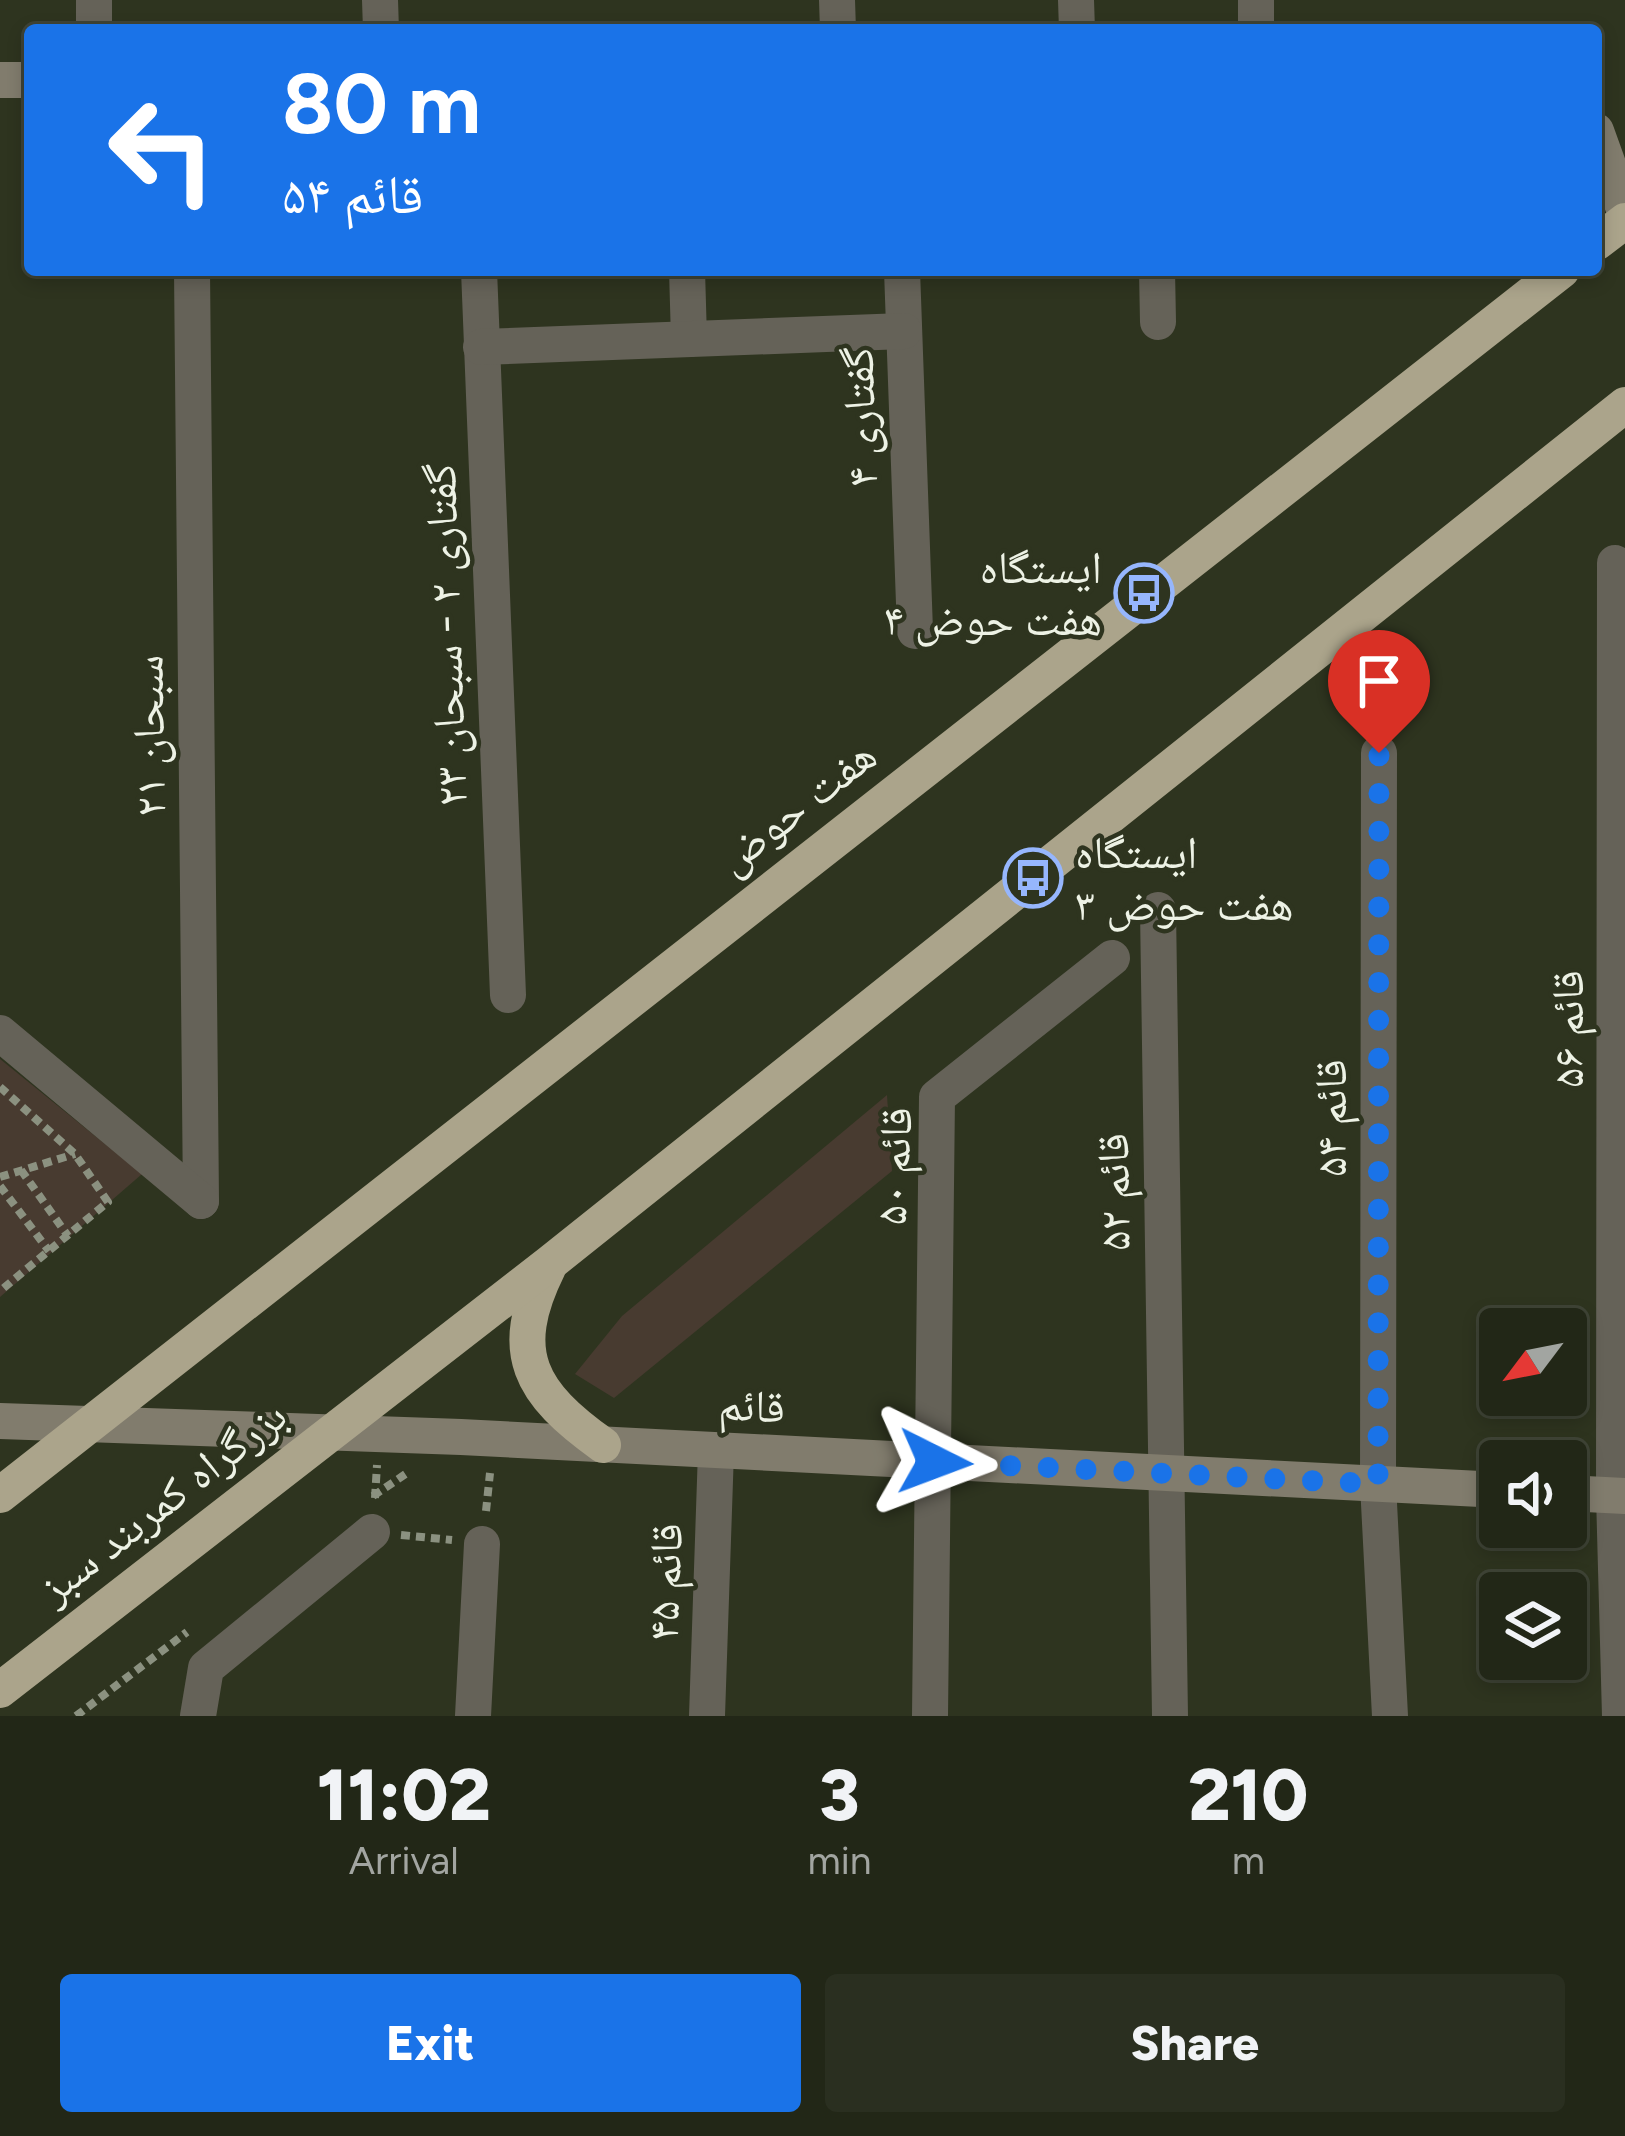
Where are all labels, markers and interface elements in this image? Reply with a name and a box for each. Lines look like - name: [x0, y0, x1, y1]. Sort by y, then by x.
- text: 80 m: [282, 53, 481, 154]
- icon: left: [84, 72, 240, 228]
- text: قائم ۵۴: [282, 162, 424, 227]
- street label: گفتاری ۴: [830, 346, 889, 488]
- street label: گفتاری ۲ - سبحان ۲۳: [412, 463, 479, 807]
- place label: ایستگاه هفت حوض ۴: [884, 540, 1102, 647]
- bus stop icon: ایستگاه هفت حوض ۴: [1113, 562, 1175, 624]
- pin: [1328, 630, 1430, 753]
- icon: arrive: [1346, 648, 1412, 714]
- street label: سبحان ۲۱: [120, 655, 177, 817]
- street label: هفت حوض: [706, 727, 887, 886]
- place label: ایستگاه هفت حوض ۳: [1075, 825, 1294, 932]
- bus stop icon: ایستگاه هفت حوض ۳: [1002, 847, 1064, 909]
- street label: قائم ۵۶: [1540, 970, 1597, 1088]
- street label: قائم ۵۴: [1303, 1059, 1360, 1177]
- street label: قائم ۵۰: [863, 1106, 926, 1226]
- street label: قائم ۵۲: [1085, 1133, 1144, 1251]
- north arrow: [1479, 1308, 1587, 1416]
- map controls: [1479, 1308, 1587, 1680]
- street label: قائم: [717, 1376, 787, 1437]
- street label: بزرگراه کمربند سبز: [27, 1388, 297, 1615]
- position arrow: [872, 1399, 998, 1525]
- button: sound: [1479, 1440, 1587, 1548]
- street label: قائم ۴۵: [635, 1522, 696, 1642]
- button: layers: [1479, 1572, 1587, 1680]
- text: 11:02: [317, 1752, 491, 1838]
- text: 3: [819, 1752, 860, 1838]
- text: 210: [1188, 1752, 1308, 1838]
- text: Arrival: [349, 1837, 459, 1884]
- text: min: [807, 1837, 871, 1884]
- text: m: [1232, 1837, 1265, 1884]
- button: Exit: [60, 1974, 801, 2112]
- button: Share: [825, 1974, 1565, 2112]

